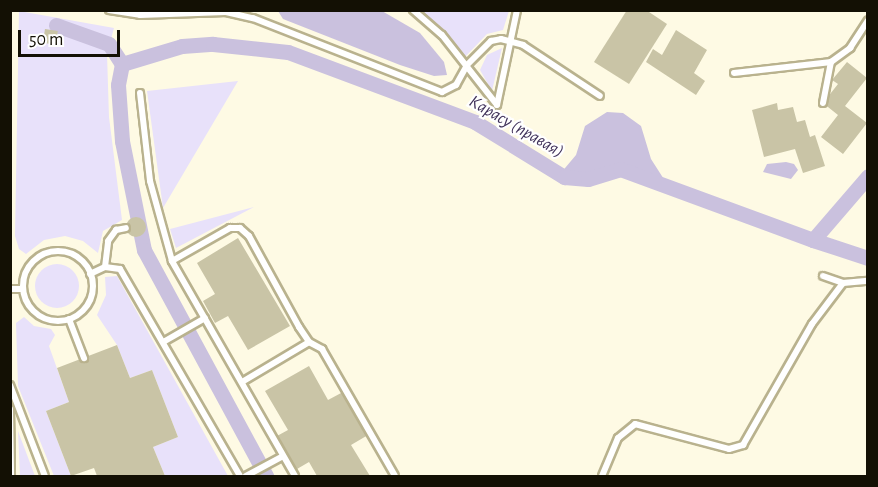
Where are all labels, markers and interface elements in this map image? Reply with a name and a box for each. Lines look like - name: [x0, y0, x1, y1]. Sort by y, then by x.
- scale bar: [21, 18, 123, 56]
- text: 50 m: [29, 31, 63, 49]
- water label: Карасу (правая): [465, 91, 567, 163]

